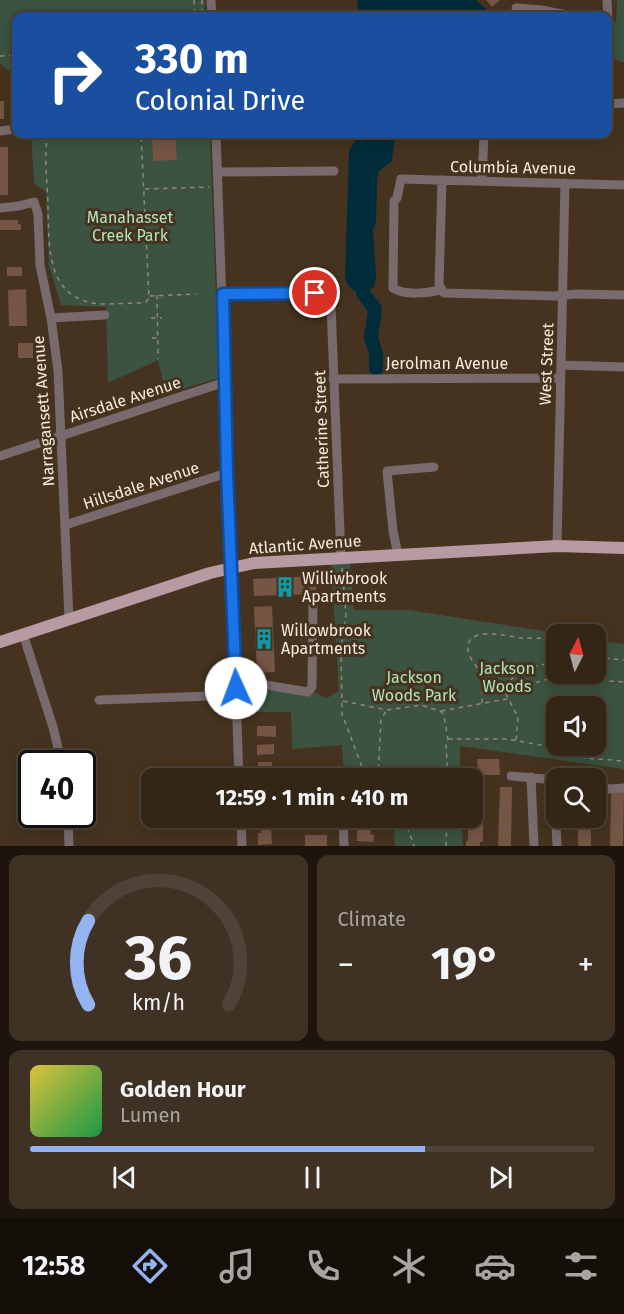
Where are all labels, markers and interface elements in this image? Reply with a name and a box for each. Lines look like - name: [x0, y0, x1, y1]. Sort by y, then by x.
- text: 330 m: [135, 34, 249, 84]
- icon: right: [36, 36, 114, 114]
- text: Colonial Drive: [135, 85, 305, 117]
- street label: Columbia Avenue: [450, 157, 576, 178]
- park label: Manahasset Creek Park: [87, 208, 173, 245]
- pin: [289, 267, 340, 318]
- icon: arrive: [298, 276, 331, 309]
- street label: West Street: [536, 322, 557, 406]
- street label: Narragansett Avenue: [29, 335, 58, 487]
- street label: Jerolman Avenue: [386, 354, 508, 373]
- street label: Catherine Street: [310, 370, 333, 488]
- street label: Airsdale Avenue: [67, 373, 183, 426]
- street label: Hillsdale Avenue: [81, 458, 202, 513]
- street label: Atlantic Avenue: [248, 531, 362, 558]
- place label: Williwbrook Apartments: [302, 569, 388, 606]
- building icon: Williwbrook Apartments: [273, 575, 297, 599]
- place label: Willowbrook Apartments: [281, 621, 372, 658]
- north arrow: [546, 624, 606, 684]
- map controls: [546, 624, 606, 828]
- building icon: Willowbrook Apartments: [252, 627, 276, 651]
- position arrow: [204, 656, 268, 720]
- park label: Jackson Woods: [479, 659, 535, 696]
- park label: Jackson Woods Park: [372, 668, 457, 705]
- button: sound: [546, 696, 606, 756]
- speed limit sign: 40: [18, 750, 96, 828]
- button: search: [546, 768, 606, 828]
- text: 12:59 · 1 min · 410 m: [216, 784, 408, 811]
- text: Climate: [338, 907, 406, 931]
- text: 36: [123, 921, 192, 996]
- text: 19°: [431, 937, 501, 991]
- text: −: [338, 945, 354, 985]
- text: +: [578, 945, 594, 985]
- text: km/h: [132, 990, 185, 1016]
- text: Golden Hour: [120, 1076, 246, 1103]
- text: Lumen: [120, 1103, 181, 1127]
- icon: previous: [108, 1161, 141, 1194]
- icon: pause: [296, 1161, 329, 1194]
- icon: next: [484, 1161, 517, 1194]
- icon: directions: [129, 1245, 171, 1287]
- icon: music: [216, 1245, 258, 1287]
- icon: phone: [302, 1245, 344, 1287]
- icon: climate: [388, 1245, 430, 1287]
- icon: car: [474, 1245, 516, 1287]
- icon: filters: [560, 1245, 602, 1287]
- text: 12:58: [22, 1250, 85, 1282]

